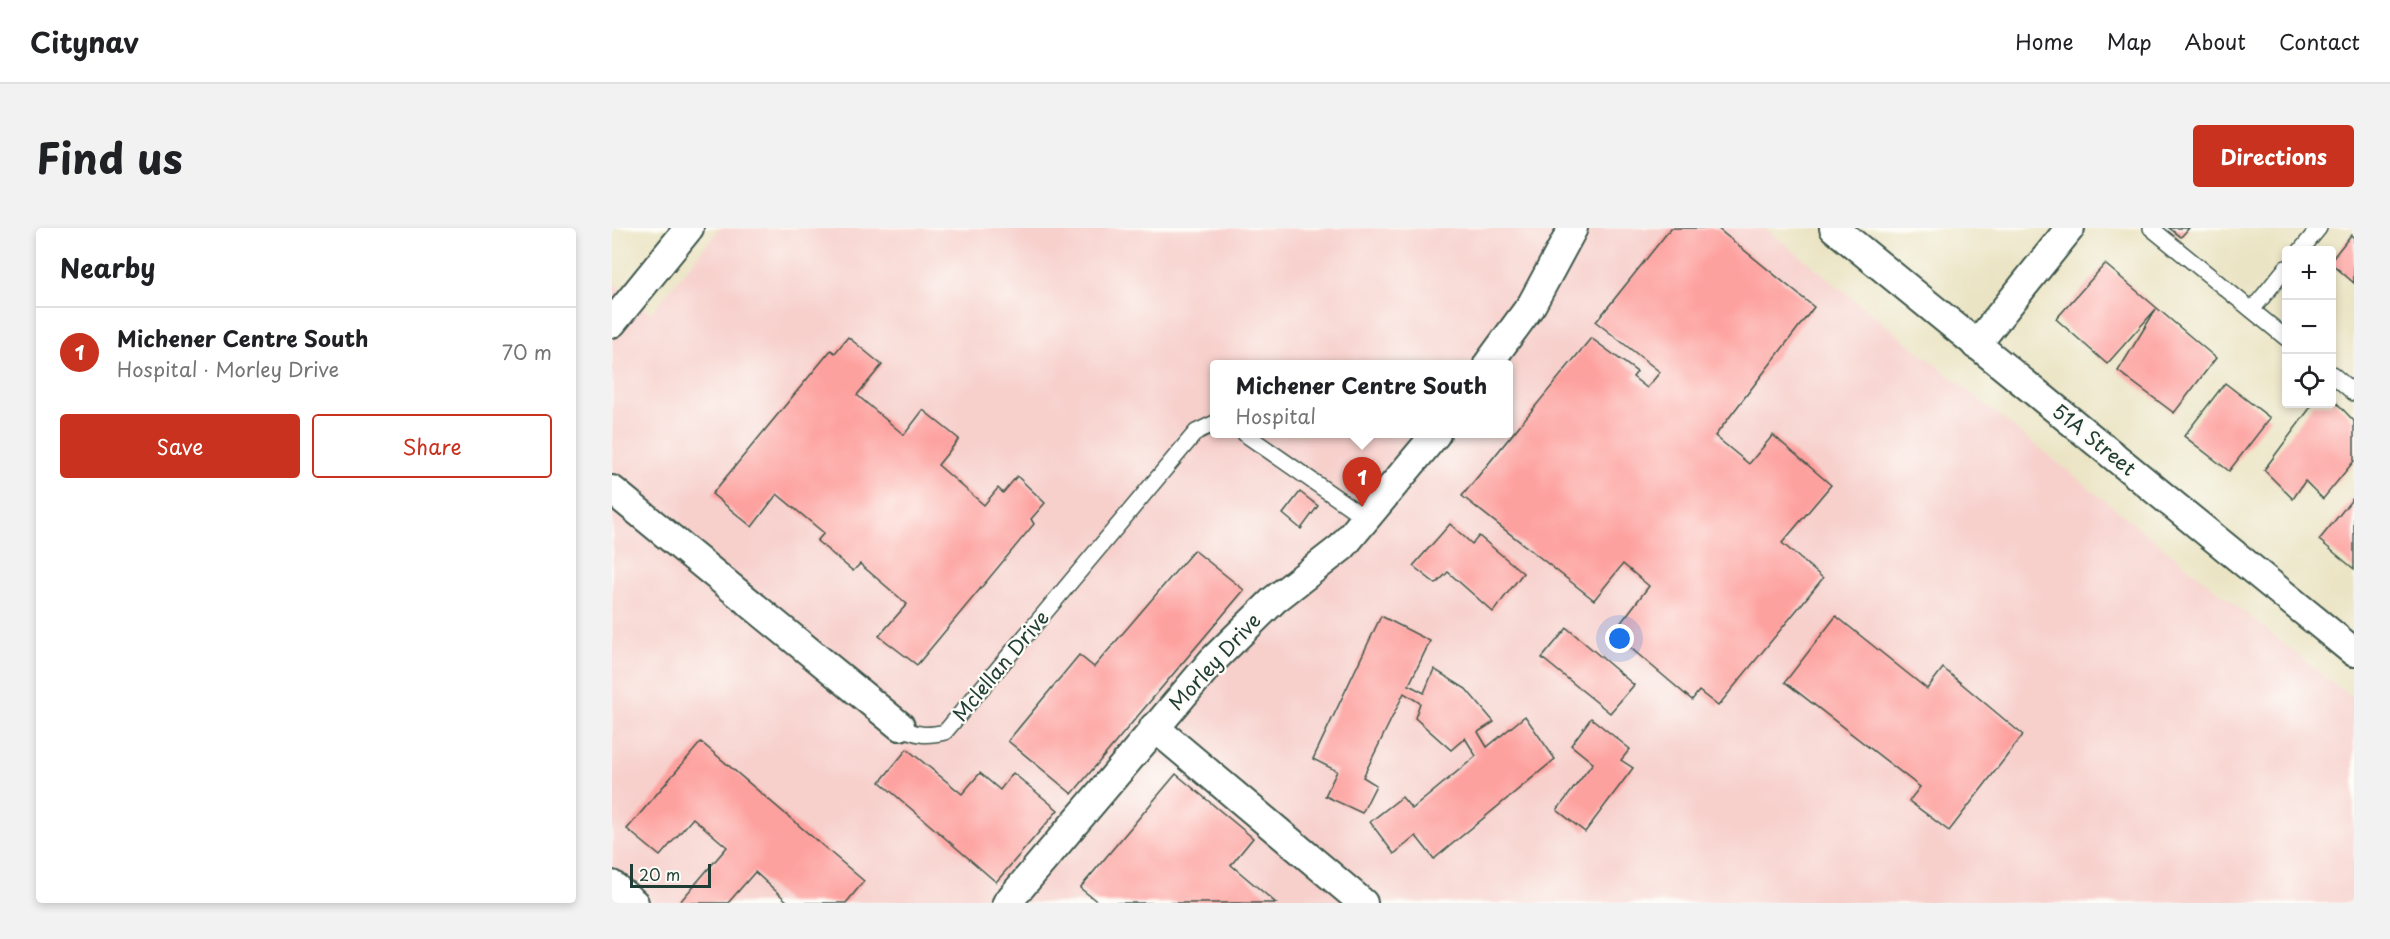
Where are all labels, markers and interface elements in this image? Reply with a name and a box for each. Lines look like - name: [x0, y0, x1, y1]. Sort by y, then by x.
- text: Citynav: [30, 20, 139, 63]
- text: Home: [2015, 25, 2074, 57]
- text: Map: [2107, 25, 2152, 57]
- text: About: [2185, 25, 2246, 57]
- text: Contact: [2279, 25, 2360, 57]
- text: Find us: [36, 125, 183, 188]
- button: Directions: [2193, 125, 2354, 187]
- map controls: [2282, 246, 2336, 408]
- button: +: [2282, 246, 2336, 300]
- text: Nearby: [60, 248, 155, 287]
- button: −: [2282, 300, 2336, 354]
- text: Michener Centre South: [117, 321, 369, 354]
- text: 1: [75, 337, 84, 367]
- text: 70 m: [502, 337, 552, 367]
- text: Hospital · Morley Drive: [117, 354, 339, 384]
- button: locate: [2282, 354, 2336, 408]
- popup: [1210, 360, 1513, 438]
- text: Michener Centre South: [1236, 368, 1487, 401]
- street label: 51A Street: [2046, 396, 2143, 482]
- text: Hospital: [1236, 401, 1316, 431]
- button: Save: [60, 414, 300, 478]
- button: Share: [312, 414, 552, 478]
- pin: 1: [1342, 458, 1382, 507]
- street label: Mclellan Drive: [945, 603, 1056, 727]
- street label: Morley Drive: [1161, 606, 1267, 717]
- your location: [1605, 624, 1634, 653]
- scale bar: [630, 861, 711, 888]
- text: 20 m: [639, 862, 680, 886]

